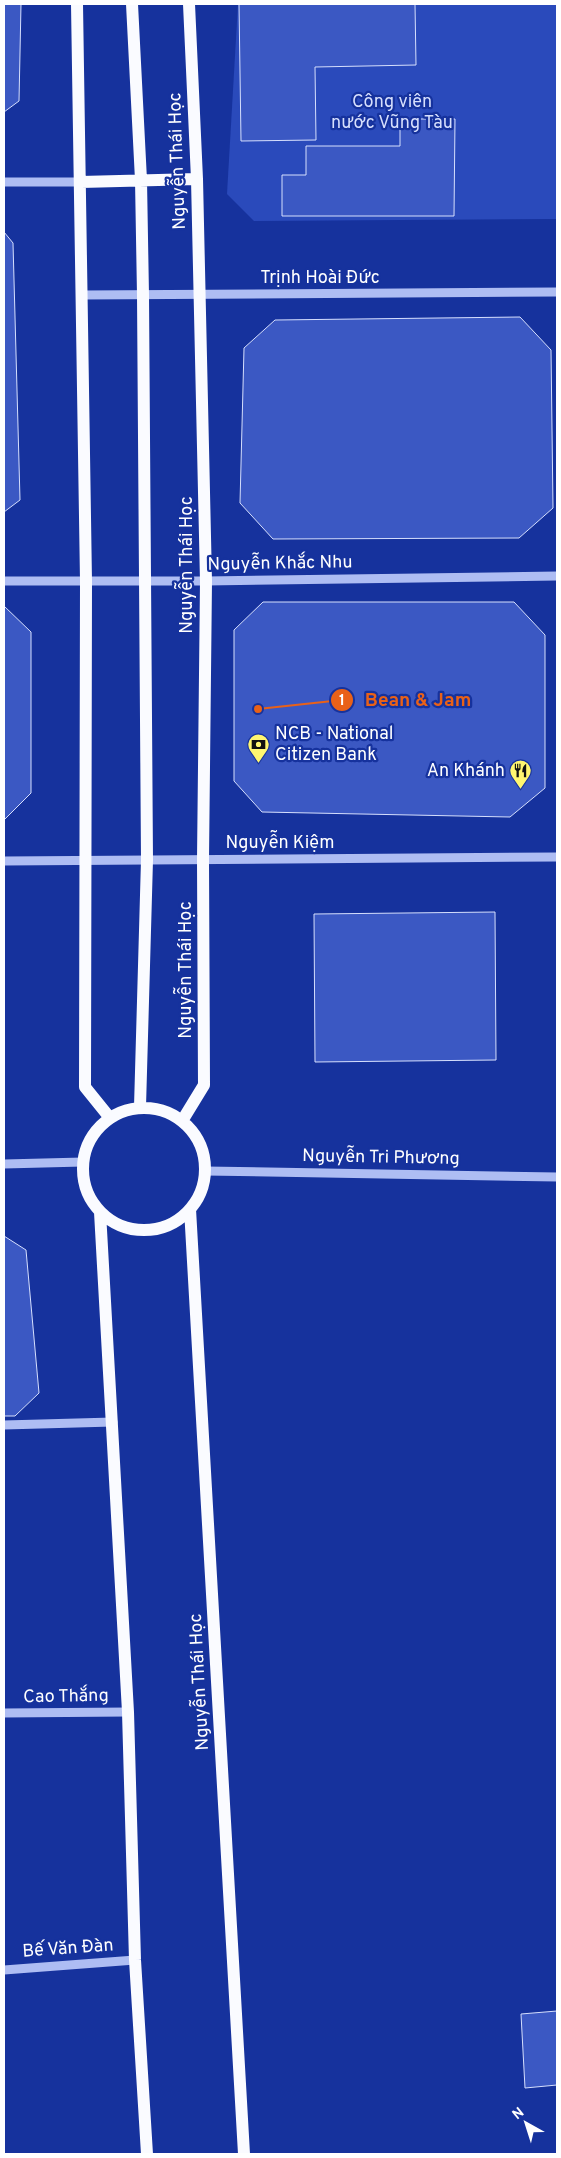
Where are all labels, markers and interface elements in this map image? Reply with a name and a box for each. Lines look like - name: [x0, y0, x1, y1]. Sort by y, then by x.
- park label: Công viên nước Vũng Tàu: [331, 91, 453, 135]
- street label: Nguyễn Thái Học: [162, 92, 192, 230]
- street label: Trịnh Hoài Đức: [260, 267, 380, 290]
- street label: Nguyễn Thái Học: [174, 496, 199, 634]
- street label: Nguyễn Khắc Nhu: [207, 549, 353, 577]
- callout: Bean & Jam: [329, 683, 481, 717]
- text: Bean & Jam: [365, 689, 471, 713]
- text: 1: [339, 692, 345, 711]
- place label: NCB - National Citizen Bank: [275, 723, 393, 767]
- bank icon: NCB - National Citizen Bank: [247, 732, 271, 763]
- restaurant icon: An Khánh: [509, 759, 533, 790]
- place label: An Khánh: [427, 760, 505, 783]
- street label: Nguyễn Kiệm: [226, 830, 334, 855]
- street label: Nguyễn Thái Học: [173, 901, 198, 1039]
- street label: Nguyễn Tri Phương: [302, 1143, 460, 1171]
- street label: Nguyễn Thái Học: [183, 1613, 215, 1751]
- street label: Cao Thắng: [23, 1683, 109, 1709]
- street label: Bế Văn Đàn: [22, 1933, 114, 1964]
- north arrow: [501, 2098, 551, 2148]
- text: N: [510, 2104, 528, 2124]

